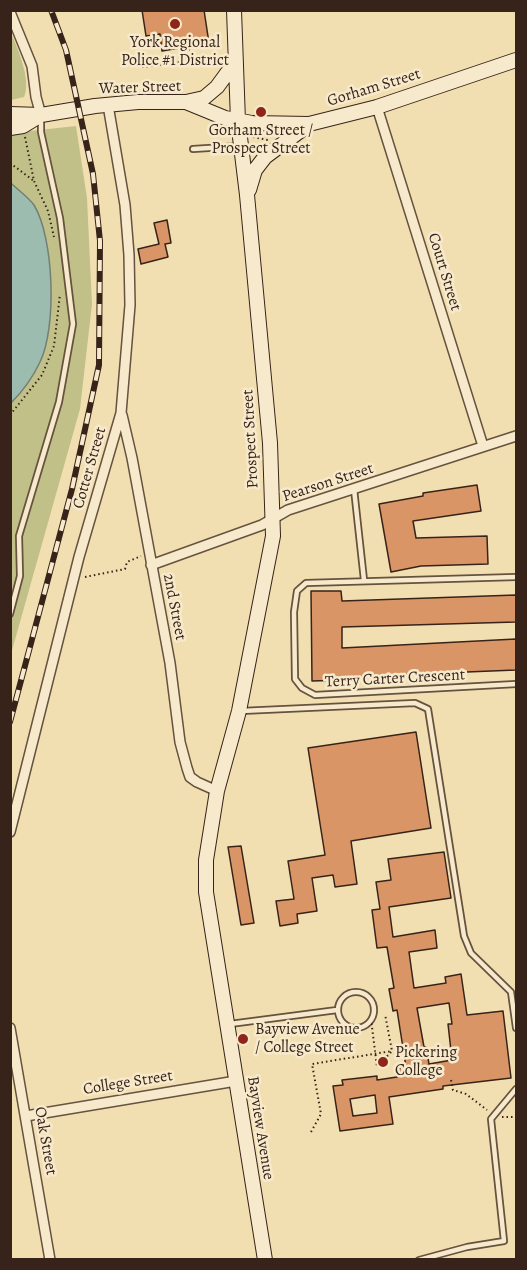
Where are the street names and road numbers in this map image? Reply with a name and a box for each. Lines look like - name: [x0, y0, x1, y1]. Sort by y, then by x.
- street label: Gorham Street: [325, 65, 423, 111]
- street label: Water Street: [99, 77, 181, 99]
- street label: Court Street: [423, 231, 465, 313]
- street label: Prospect Street: [239, 389, 263, 489]
- street label: Cotter Street: [69, 425, 111, 511]
- street label: Pearson Street: [280, 459, 376, 507]
- street label: 2nd Street: [158, 572, 190, 642]
- street label: Terry Carter Crescent: [325, 666, 465, 692]
- street label: College Street: [82, 1066, 174, 1100]
- street label: Bayview Avenue: [242, 1075, 278, 1181]
- street label: Oak Street: [30, 1105, 60, 1177]

